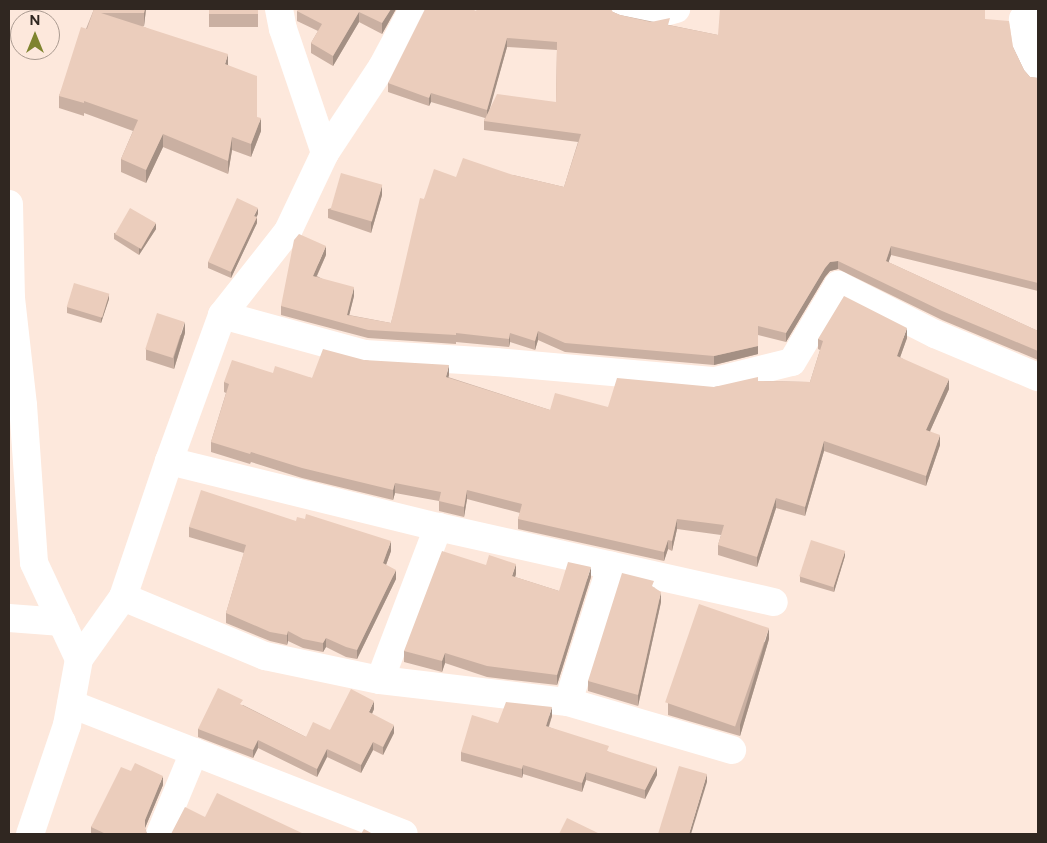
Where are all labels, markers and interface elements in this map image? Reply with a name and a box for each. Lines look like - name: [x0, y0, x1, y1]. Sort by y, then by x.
- north arrow: [10, 10, 60, 60]
- text: N: [30, 12, 40, 29]

